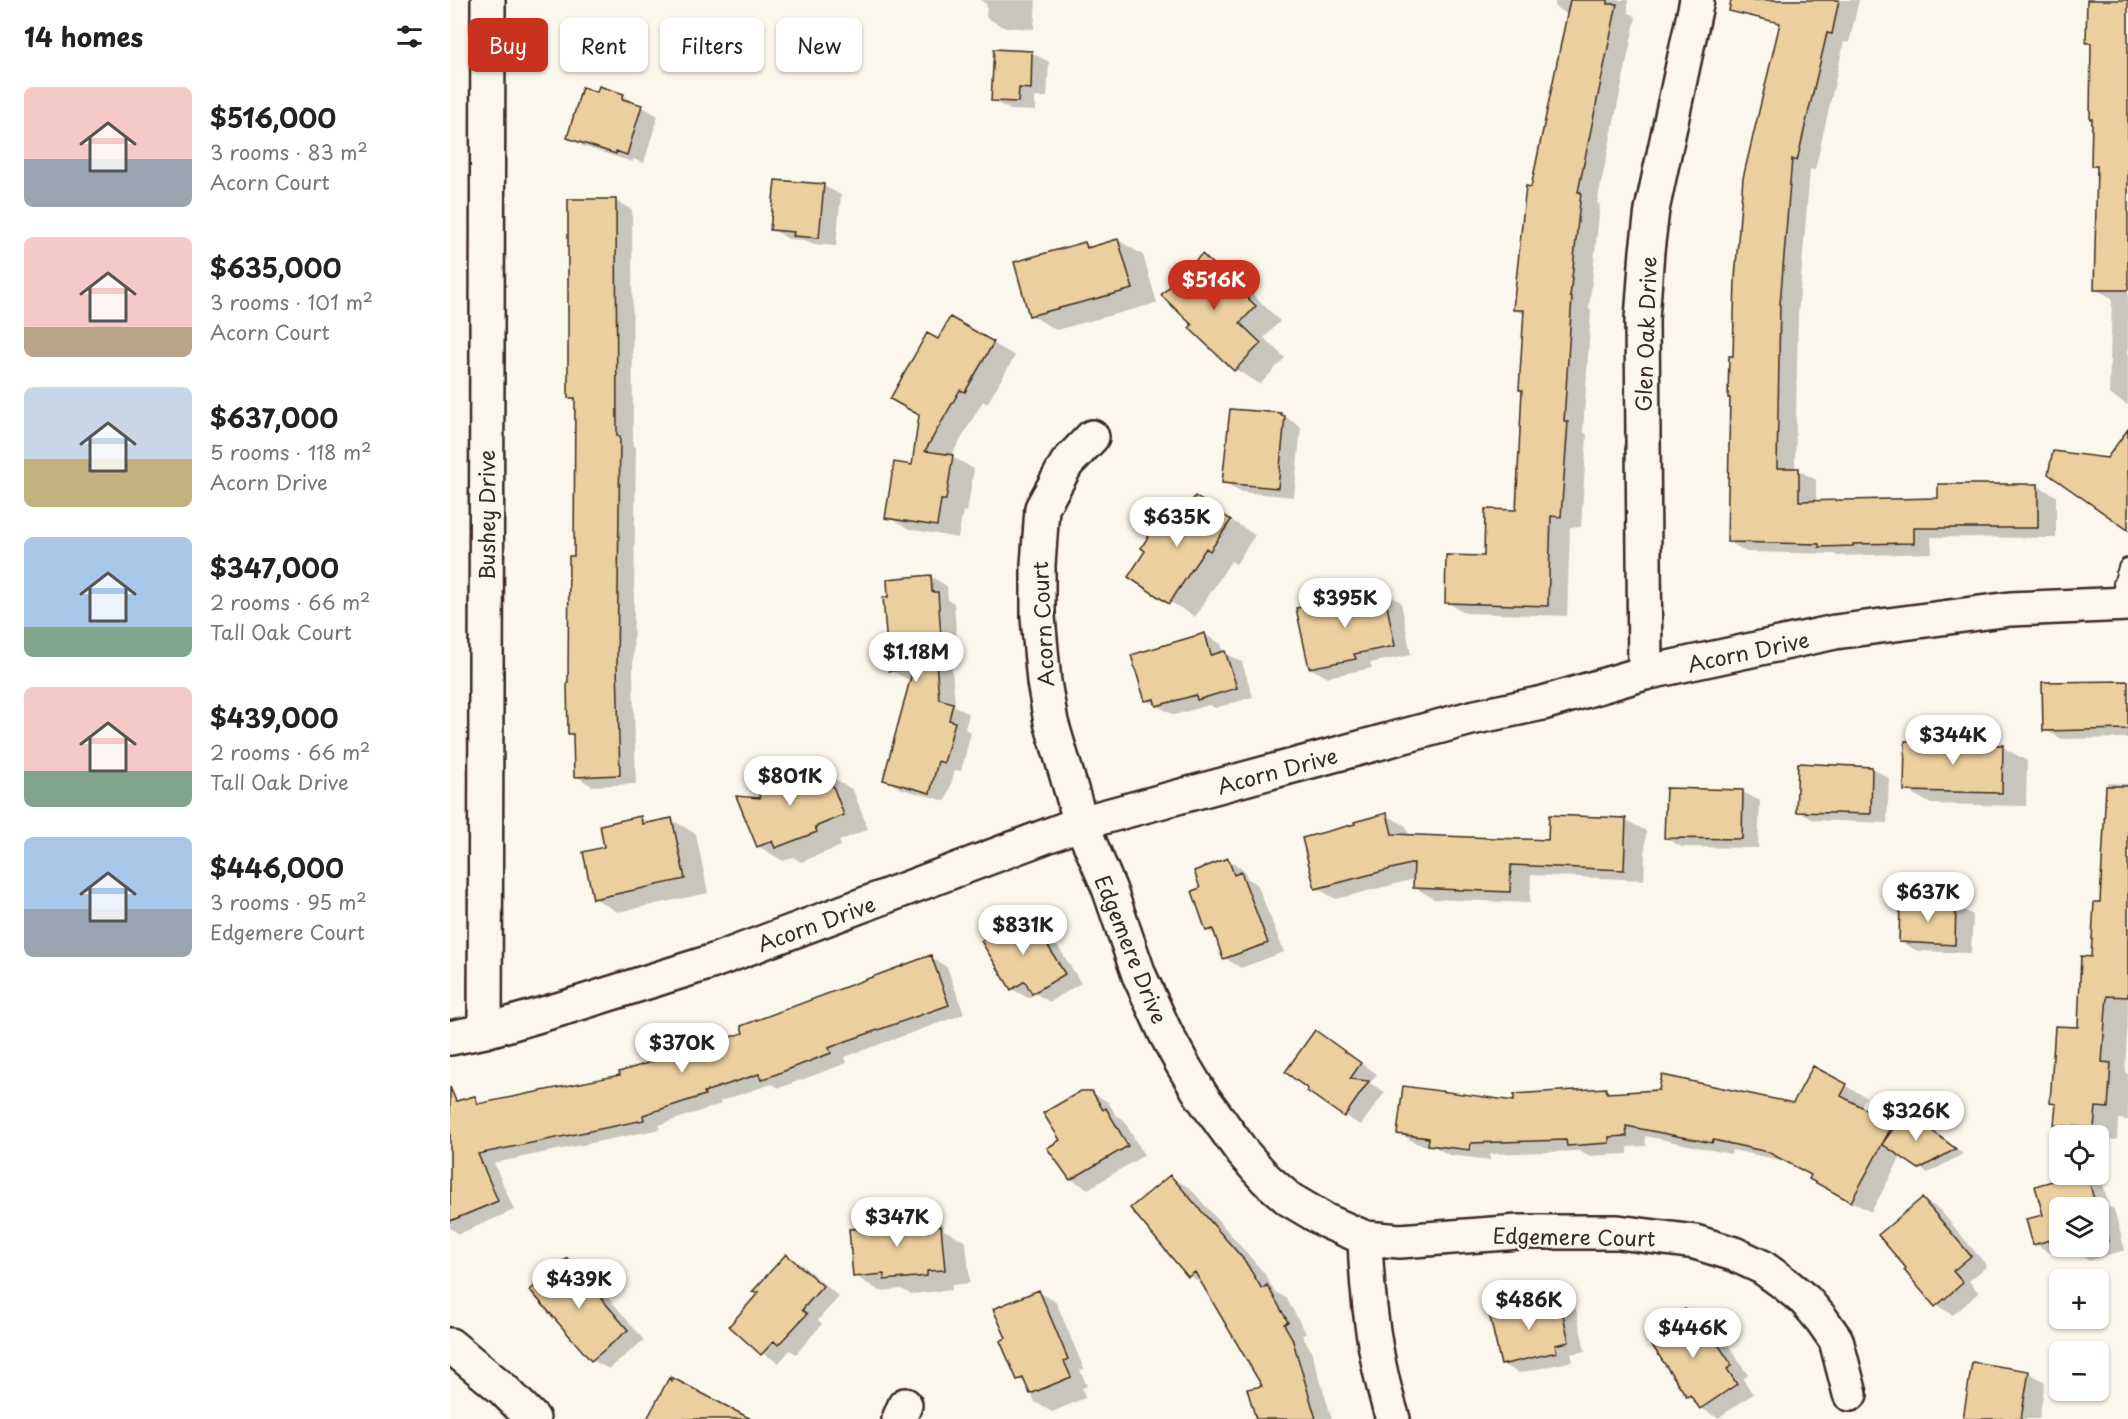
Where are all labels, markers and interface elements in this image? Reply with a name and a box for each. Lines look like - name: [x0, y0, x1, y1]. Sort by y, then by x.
- text: 14 homes: [24, 17, 143, 56]
- chip: Buy: [468, 18, 548, 72]
- chip: Rent: [560, 18, 648, 72]
- chip: Filters: [660, 18, 764, 72]
- chip: New: [776, 18, 862, 72]
- icon: filters: [393, 20, 426, 53]
- text: $516,000: [210, 98, 336, 137]
- icon: home: [72, 111, 144, 183]
- text: 3 rooms · 83 m²: [210, 137, 368, 167]
- text: Acorn Court: [210, 167, 330, 197]
- text: $635,000: [210, 248, 341, 287]
- street label: Glen Oak Drive: [1626, 256, 1664, 412]
- pin: $516K: [1172, 260, 1256, 311]
- icon: home: [72, 261, 144, 333]
- text: $516K: [1182, 264, 1246, 294]
- text: 3 rooms · 101 m²: [210, 287, 373, 317]
- text: Acorn Court: [210, 317, 330, 347]
- text: $637,000: [210, 398, 338, 437]
- icon: home: [72, 411, 144, 483]
- text: 5 rooms · 118 m²: [210, 437, 372, 467]
- street label: Bushey Drive: [470, 450, 502, 580]
- text: Acorn Drive: [210, 467, 328, 497]
- pin: $635K: [1135, 497, 1219, 548]
- text: $635K: [1143, 501, 1211, 531]
- text: $347,000: [210, 548, 339, 587]
- street label: Acorn Court: [1023, 560, 1061, 688]
- icon: home: [72, 561, 144, 633]
- pin: $395K: [1303, 578, 1387, 629]
- text: $395K: [1313, 582, 1377, 612]
- text: 2 rooms · 66 m²: [210, 587, 370, 617]
- text: Tall Oak Court: [210, 617, 352, 647]
- street label: Acorn Drive: [1684, 622, 1812, 680]
- pin: $1.18M: [867, 632, 965, 683]
- text: $1.18M: [883, 636, 949, 666]
- text: $439,000: [210, 698, 338, 737]
- icon: home: [72, 711, 144, 783]
- pin: $344K: [1911, 715, 1995, 766]
- text: $344K: [1919, 719, 1987, 749]
- text: 2 rooms · 66 m²: [210, 737, 370, 767]
- street label: Acorn Drive: [1213, 739, 1341, 801]
- pin: $801K: [748, 756, 832, 807]
- text: $801K: [758, 760, 822, 790]
- text: Tall Oak Drive: [210, 767, 349, 797]
- text: $446,000: [210, 848, 344, 887]
- icon: home: [72, 861, 144, 933]
- street label: Edgemere Drive: [1088, 870, 1176, 1028]
- pin: $637K: [1886, 872, 1970, 923]
- text: $637K: [1896, 876, 1960, 906]
- text: 3 rooms · 95 m²: [210, 887, 367, 917]
- street label: Acorn Drive: [752, 887, 880, 959]
- pin: $831K: [981, 905, 1065, 956]
- text: $831K: [992, 909, 1054, 939]
- text: Edgemere Court: [210, 917, 365, 947]
- pin: $370K: [640, 1023, 724, 1074]
- text: $370K: [649, 1027, 715, 1057]
- pin: $326K: [1874, 1091, 1958, 1142]
- text: $326K: [1882, 1095, 1950, 1125]
- map controls: [2049, 1125, 2109, 1401]
- button: locate: [2049, 1125, 2109, 1185]
- pin: $347K: [855, 1197, 939, 1248]
- button: layers: [2049, 1197, 2109, 1257]
- text: $347K: [865, 1201, 929, 1231]
- street label: Edgemere Court: [1492, 1219, 1656, 1253]
- pin: $439K: [537, 1259, 621, 1310]
- text: $439K: [546, 1263, 612, 1293]
- button: +: [2049, 1269, 2109, 1329]
- pin: $486K: [1487, 1280, 1571, 1331]
- text: $486K: [1495, 1284, 1563, 1314]
- pin: $446K: [1651, 1308, 1735, 1359]
- text: $446K: [1658, 1312, 1728, 1342]
- button: −: [2049, 1341, 2109, 1401]

